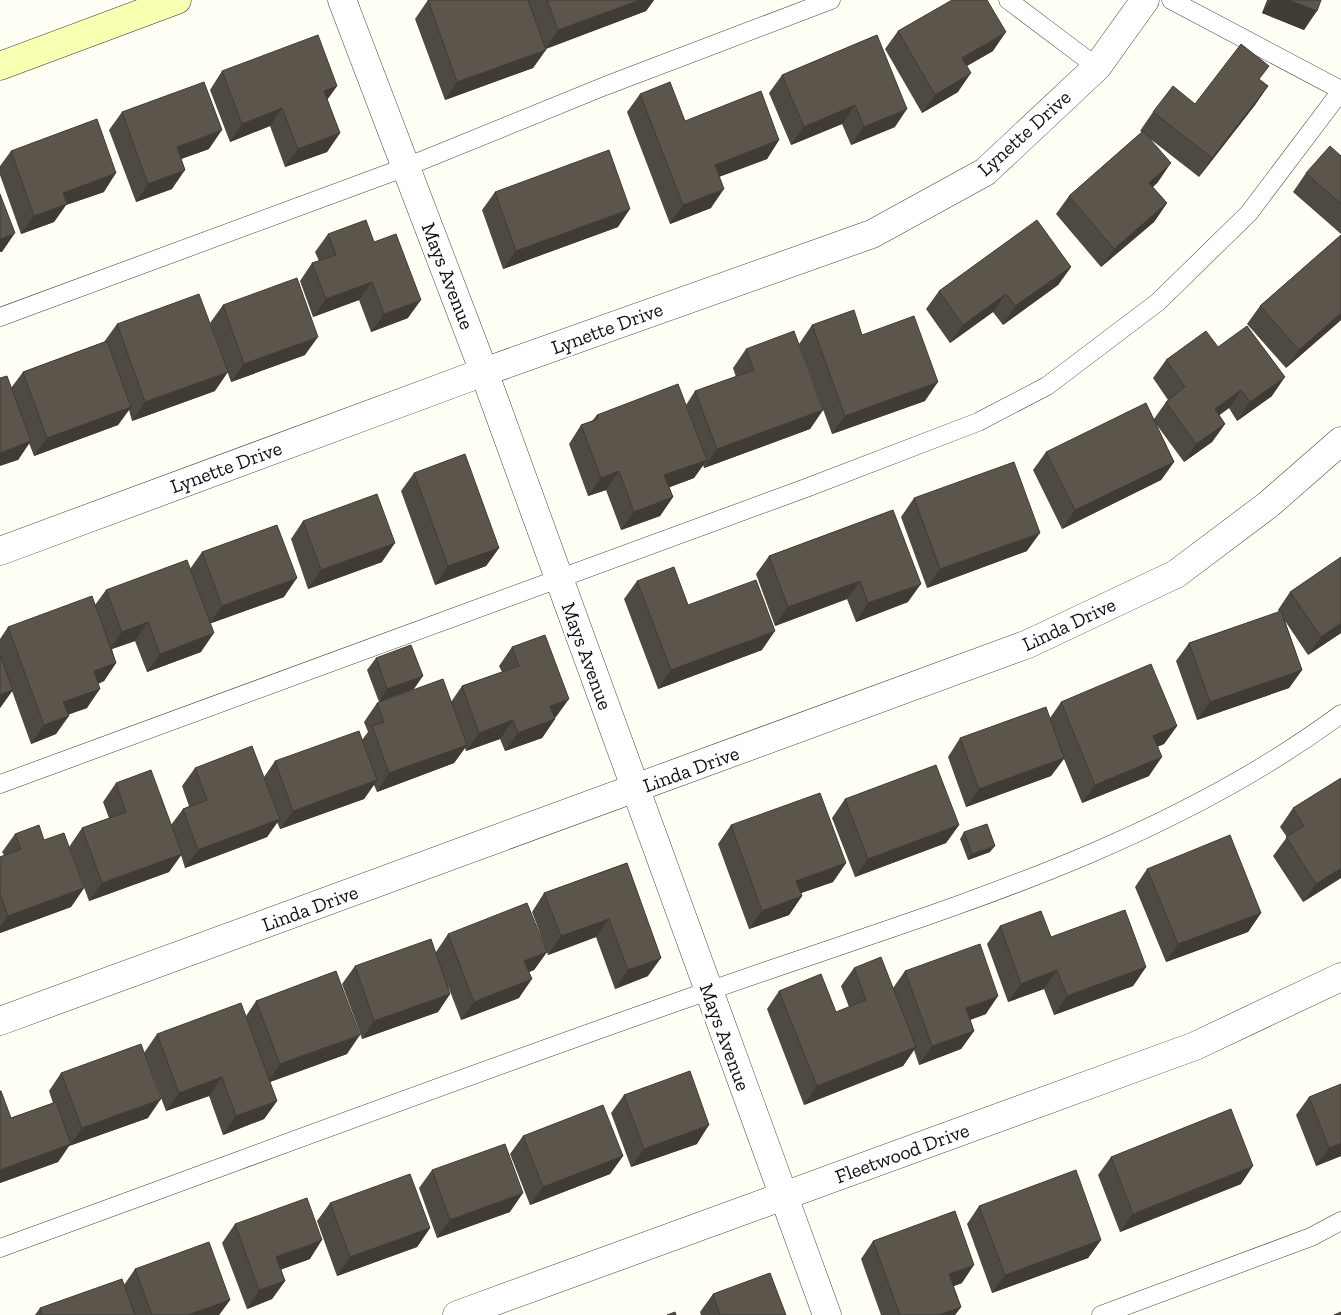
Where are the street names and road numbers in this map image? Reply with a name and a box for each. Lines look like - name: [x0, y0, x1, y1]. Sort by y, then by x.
- street label: Lynette Drive: [972, 85, 1076, 181]
- street label: Mays Avenue: [417, 219, 479, 333]
- street label: Lynette Drive: [548, 297, 666, 359]
- street label: Lynette Drive: [167, 436, 285, 498]
- street label: Linda Drive: [1019, 592, 1119, 656]
- street label: Mays Avenue: [556, 599, 618, 713]
- street label: Linda Drive: [640, 741, 742, 797]
- street label: Linda Drive: [259, 880, 361, 936]
- street label: Mays Avenue: [694, 980, 756, 1094]
- street label: Fleetwood Drive: [832, 1118, 972, 1188]

